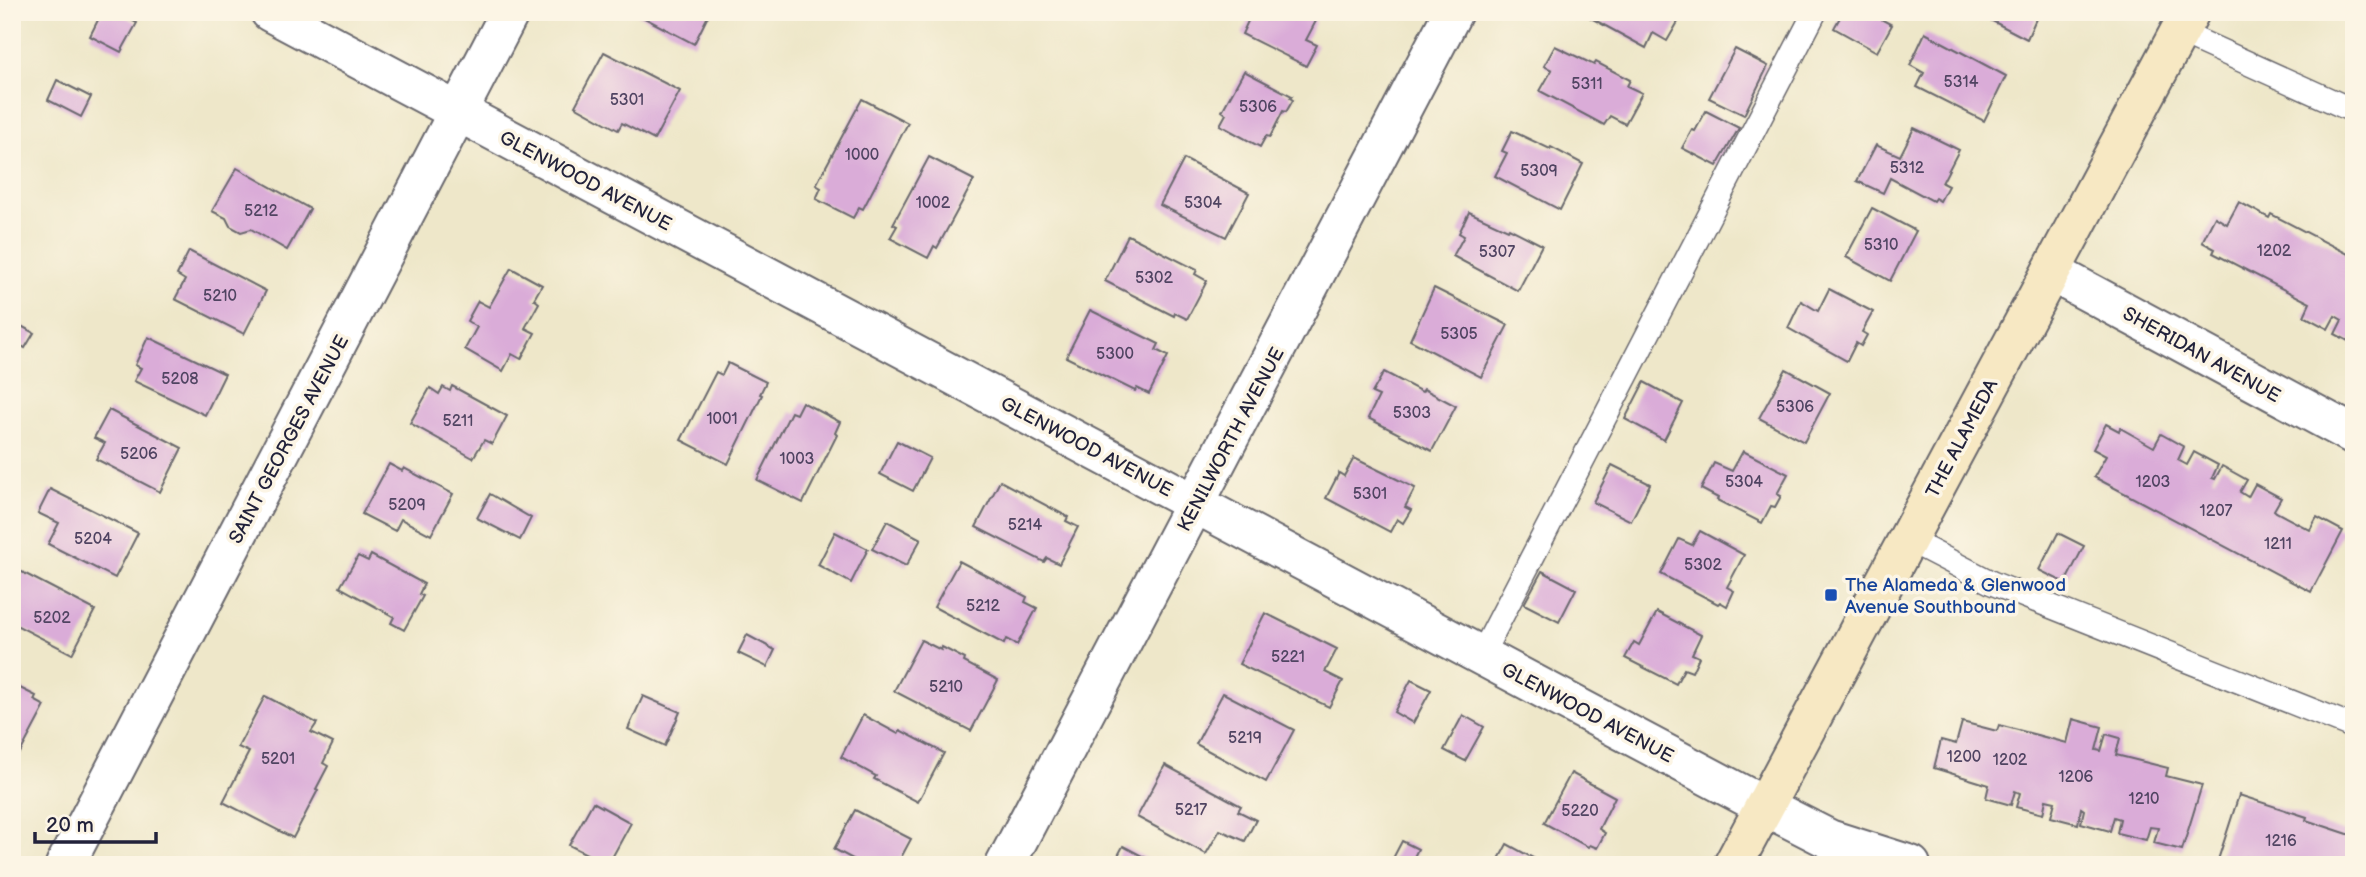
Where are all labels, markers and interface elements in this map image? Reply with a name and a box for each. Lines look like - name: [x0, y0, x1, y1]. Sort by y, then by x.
- house number: 5314: [1944, 73, 1979, 92]
- house number: 5311: [1571, 75, 1603, 94]
- house number: 5301: [610, 91, 644, 110]
- house number: 5306: [1239, 98, 1277, 117]
- street label: GLENWOOD AVENUE: [495, 126, 675, 236]
- house number: 1000: [845, 146, 879, 165]
- house number: 5312: [1890, 159, 1925, 178]
- house number: 5309: [1520, 162, 1558, 181]
- house number: 1002: [916, 194, 951, 213]
- house number: 5304: [1184, 194, 1222, 213]
- house number: 5212: [244, 202, 279, 221]
- house number: 5310: [1864, 236, 1898, 255]
- house number: 1202: [2257, 242, 2292, 261]
- house number: 5307: [1479, 243, 1515, 262]
- house number: 5302: [1135, 269, 1173, 288]
- house number: 5210: [203, 287, 237, 306]
- street label: SHERIDAN AVENUE: [2118, 302, 2284, 408]
- house number: 5305: [1440, 325, 1478, 344]
- street label: SAINT GEORGES AVENUE: [225, 332, 354, 548]
- street label: KENILWORTH AVENUE: [1173, 344, 1290, 536]
- house number: 5300: [1096, 345, 1134, 364]
- house number: 5208: [161, 370, 199, 389]
- street label: THE ALAMEDA: [1921, 375, 2003, 502]
- street label: GLENWOOD AVENUE: [996, 392, 1176, 502]
- house number: 5306: [1776, 398, 1814, 417]
- house number: 5303: [1393, 404, 1431, 423]
- house number: 1001: [706, 410, 738, 429]
- house number: 5211: [443, 412, 473, 431]
- house number: 5206: [120, 445, 158, 464]
- house number: 1003: [780, 450, 815, 469]
- house number: 5304: [1725, 473, 1763, 492]
- house number: 1203: [2136, 473, 2171, 492]
- house number: 5301: [1353, 485, 1387, 504]
- house number: 5209: [388, 496, 426, 515]
- house number: 1207: [2200, 502, 2233, 521]
- house number: 5214: [1008, 516, 1042, 535]
- house number: 5204: [74, 530, 112, 549]
- house number: 1211: [2264, 535, 2292, 554]
- house number: 5302: [1684, 556, 1722, 575]
- place label: The Alameda & Glenwood Avenue Southbound: [1845, 574, 2066, 619]
- marker: The Alameda & Glenwood Avenue Southbound: [1823, 587, 1839, 603]
- house number: 5212: [966, 597, 1001, 616]
- house number: 5202: [33, 609, 71, 628]
- house number: 5221: [1271, 648, 1305, 667]
- street label: GLENWOOD AVENUE: [1497, 658, 1677, 768]
- house number: 5210: [929, 678, 963, 697]
- house number: 5219: [1228, 729, 1262, 748]
- house number: 1200: [1947, 748, 1981, 767]
- house number: 5201: [261, 750, 295, 769]
- house number: 1202: [1993, 751, 2028, 770]
- house number: 1206: [2059, 768, 2094, 787]
- house number: 1210: [2129, 790, 2160, 809]
- scale bar: [35, 800, 156, 844]
- house number: 5217: [1175, 801, 1207, 820]
- house number: 5220: [1561, 802, 1599, 821]
- text: 20 m: [46, 813, 94, 838]
- house number: 1216: [2265, 832, 2297, 851]

